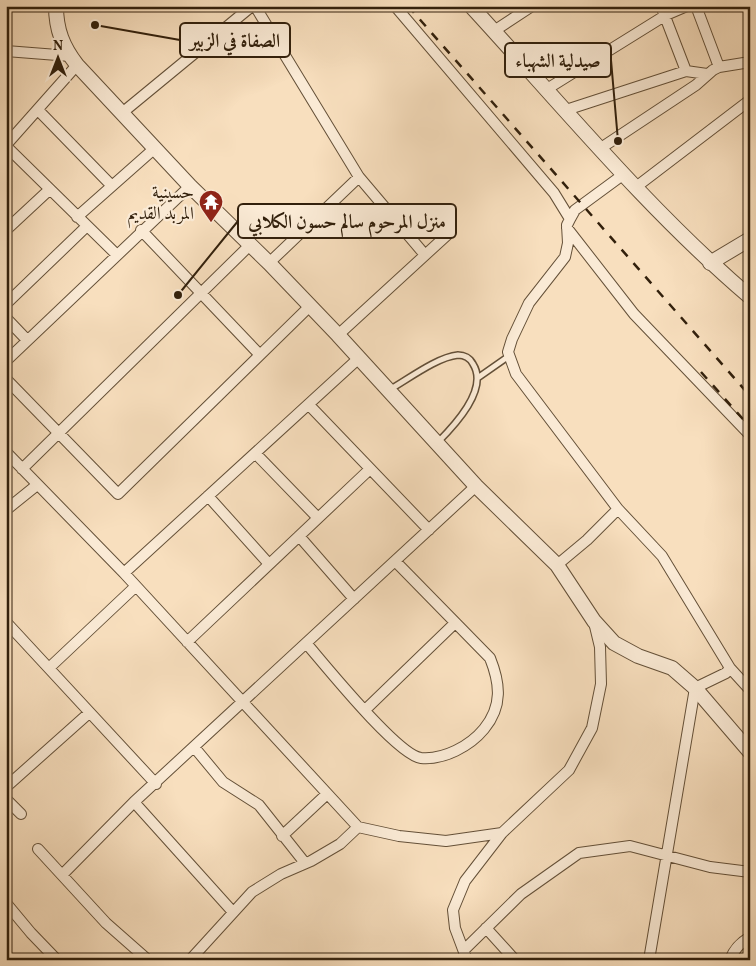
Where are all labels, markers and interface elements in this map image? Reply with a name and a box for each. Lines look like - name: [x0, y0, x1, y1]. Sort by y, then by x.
- callout: الصفاة في الزبير: [180, 23, 290, 57]
- text: الصفاة في الزبير: [188, 29, 280, 56]
- north arrow: [32, 32, 82, 82]
- text: N: [53, 37, 63, 56]
- callout: صيدلية الشهباء: [505, 43, 611, 77]
- text: صيدلية الشهباء: [515, 49, 601, 75]
- place label: حسينية المربد القديم: [128, 181, 194, 229]
- temple icon: حسينية المربد القديم: [198, 189, 224, 223]
- callout: منزل المرحوم سالم حسون الكلابي: [238, 204, 456, 238]
- text: منزل المرحوم سالم حسون الكلابي: [247, 210, 446, 239]

